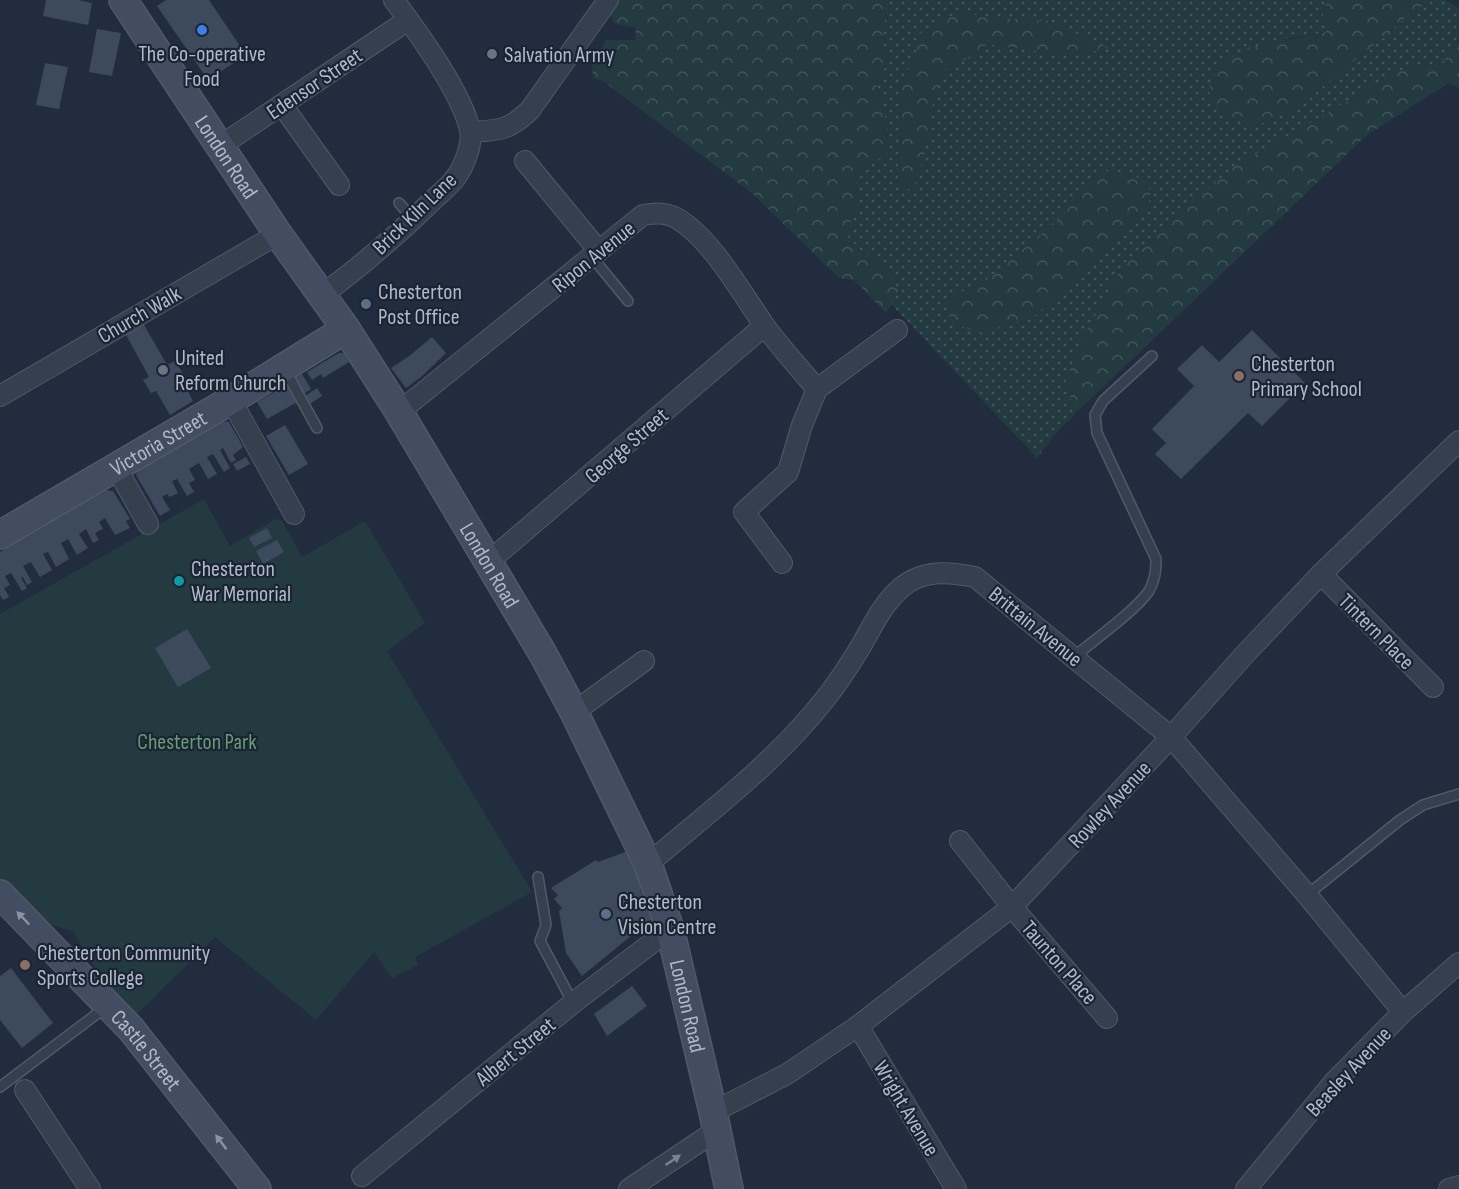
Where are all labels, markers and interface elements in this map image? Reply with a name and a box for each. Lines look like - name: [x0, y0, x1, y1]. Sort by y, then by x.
- marker: The Co-operative Food: [195, 23, 209, 37]
- place label: The Co-operative Food: [138, 41, 266, 93]
- street label: Edensor Street: [262, 42, 368, 126]
- place label: Salvation Army: [504, 42, 615, 69]
- marker: Salvation Army: [485, 47, 499, 61]
- street label: London Road: [188, 111, 263, 204]
- street label: Brick Kiln Lane: [367, 167, 463, 261]
- street label: Ripon Avenue: [547, 215, 641, 299]
- place label: Chesterton Post Office: [378, 279, 462, 331]
- street label: Church Walk: [93, 280, 187, 350]
- marker: Chesterton Post Office: [359, 297, 373, 311]
- place label: United Reform Church: [175, 345, 286, 397]
- place label: Chesterton Primary School: [1251, 351, 1362, 403]
- marker: United Reform Church: [156, 363, 170, 377]
- marker: Chesterton Primary School: [1232, 369, 1246, 383]
- street label: George Street: [580, 402, 675, 490]
- street label: Victoria Street: [106, 405, 212, 483]
- street label: London Road: [453, 518, 524, 613]
- place label: Chesterton War Memorial: [191, 556, 291, 608]
- marker: Chesterton War Memorial: [172, 574, 186, 588]
- street label: Brittain Avenue: [983, 581, 1087, 673]
- street label: Tintern Place: [1332, 588, 1420, 676]
- park label: Chesterton Park: [137, 729, 257, 756]
- street label: Rowley Avenue: [1063, 756, 1157, 854]
- place label: Chesterton Vision Centre: [618, 889, 716, 941]
- marker: Chesterton Vision Centre: [599, 907, 613, 921]
- one-way arrow: [17, 911, 31, 925]
- street label: Taunton Place: [1015, 915, 1103, 1011]
- place label: Chesterton Community Sports College: [37, 940, 211, 992]
- street label: London Road: [663, 957, 711, 1055]
- marker: Chesterton Community Sports College: [18, 958, 32, 972]
- street label: Castle Street: [105, 1005, 186, 1097]
- street label: Albert Street: [470, 1012, 562, 1093]
- street label: Beasley Avenue: [1300, 1021, 1398, 1123]
- street label: Wright Avenue: [867, 1056, 945, 1162]
- one-way arrow: [216, 1135, 228, 1150]
- one-way arrow: [665, 1154, 681, 1165]

